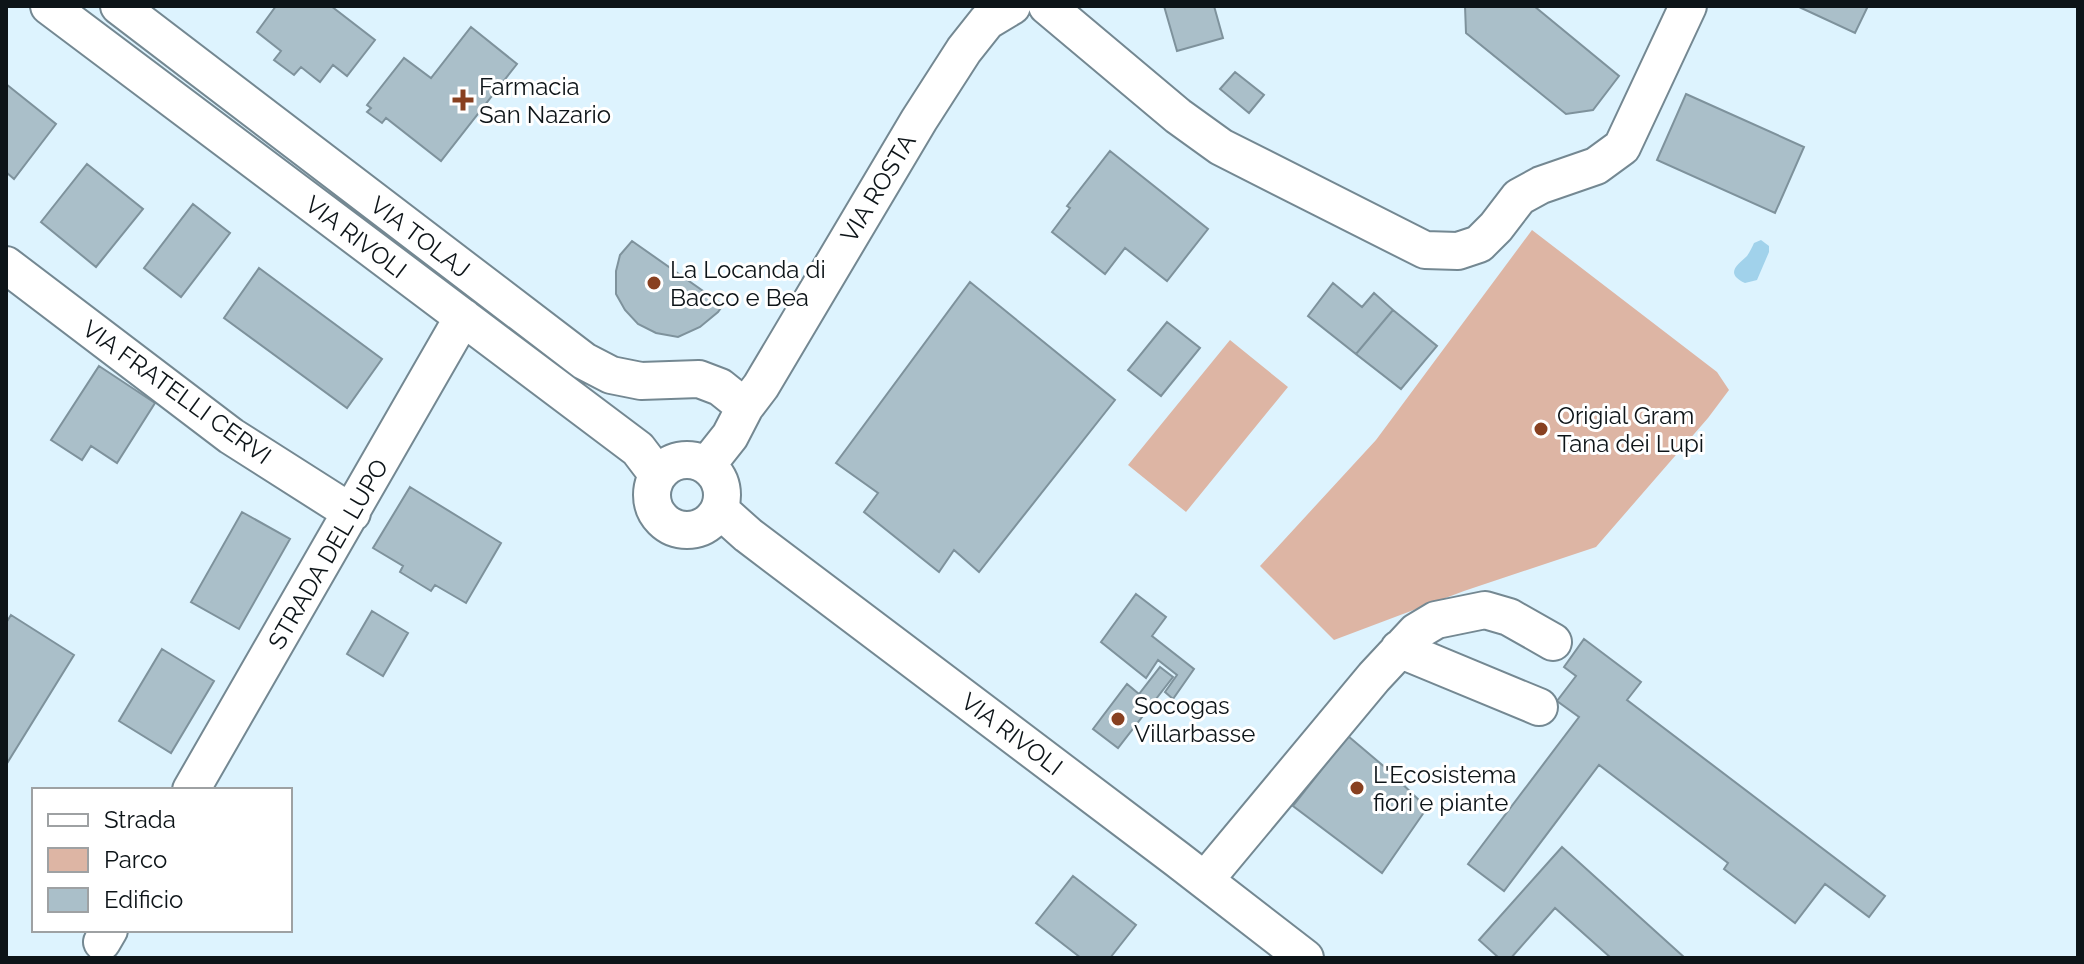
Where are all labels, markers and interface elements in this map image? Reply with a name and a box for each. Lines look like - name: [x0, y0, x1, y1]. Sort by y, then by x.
- place label: Farmacia San Nazario: [479, 72, 611, 129]
- marker: Farmacia San Nazario: [454, 91, 472, 109]
- street label: VIA ROSTA: [834, 129, 922, 247]
- street label: VIA RIVOLI: [300, 190, 412, 284]
- street label: VIA TOLAJ: [365, 190, 475, 284]
- place label: La Locanda di Bacco e Bea: [670, 255, 826, 312]
- marker: La Locanda di Bacco e Bea: [645, 274, 663, 292]
- street label: VIA FRATELLI CERVI: [77, 314, 277, 470]
- place label: Origial Gram Tana dei Lupi: [1557, 401, 1704, 458]
- marker: Origial Gram Tana dei Lupi: [1532, 420, 1550, 438]
- street label: STRADA DEL LUPO: [262, 454, 394, 654]
- street label: VIA RIVOLI: [956, 687, 1068, 781]
- place label: Socogas Villarbasse: [1134, 691, 1255, 748]
- marker: Socogas Villarbasse: [1109, 710, 1127, 728]
- place label: L'Ecosistema fiori e piante: [1373, 760, 1516, 817]
- marker: L'Ecosistema fiori e piante: [1348, 779, 1366, 797]
- legend: [32, 788, 292, 932]
- text: Strada: [104, 805, 176, 834]
- text: Parco: [104, 845, 167, 874]
- text: Edificio: [104, 885, 183, 914]

